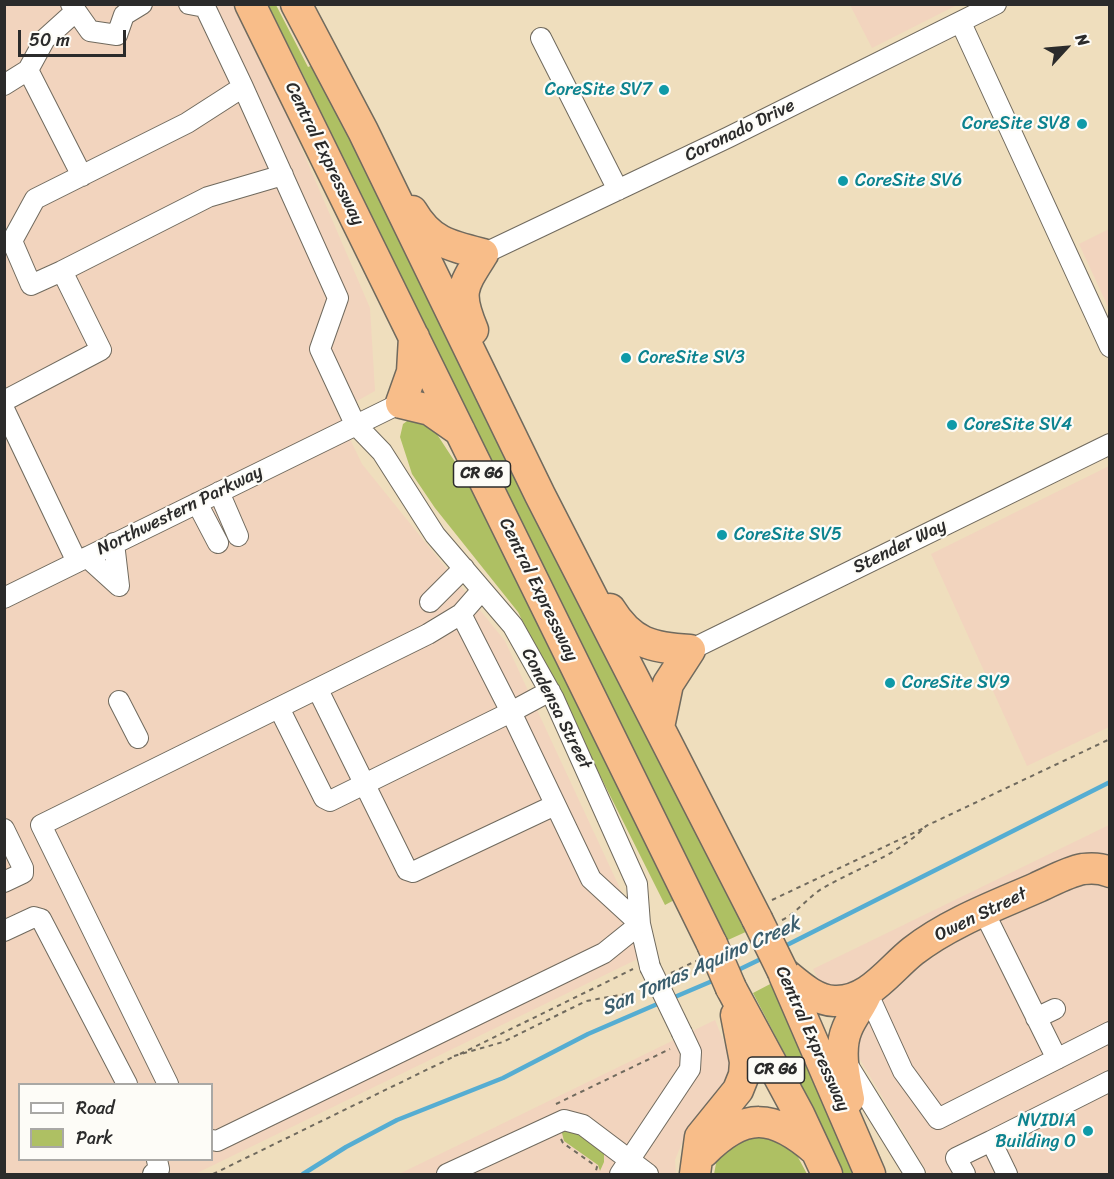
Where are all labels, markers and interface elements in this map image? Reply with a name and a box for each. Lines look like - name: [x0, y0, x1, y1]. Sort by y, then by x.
- scale bar: [21, 18, 129, 56]
- north arrow: [1036, 18, 1096, 78]
- text: 50 m: [29, 24, 70, 56]
- text: N: [1067, 29, 1098, 51]
- street label: Central Expressway: [280, 79, 368, 229]
- place label: CoreSite SV7: [545, 79, 652, 101]
- marker: CoreSite SV7: [657, 83, 671, 97]
- street label: Coronado Drive: [681, 95, 799, 167]
- place label: CoreSite SV8: [962, 113, 1070, 135]
- marker: CoreSite SV8: [1075, 117, 1089, 131]
- place label: CoreSite SV6: [855, 170, 962, 192]
- marker: CoreSite SV6: [836, 174, 850, 188]
- place label: CoreSite SV3: [638, 347, 745, 369]
- marker: CoreSite SV3: [619, 351, 633, 365]
- place label: CoreSite SV4: [964, 414, 1072, 436]
- marker: CoreSite SV4: [945, 418, 959, 432]
- street label: Northwestern Parkway: [94, 461, 266, 561]
- road number: CR G6: [454, 461, 510, 487]
- street label: Central Expressway: [494, 515, 582, 665]
- street label: Stender Way: [850, 515, 950, 579]
- place label: CoreSite SV5: [734, 524, 842, 546]
- marker: CoreSite SV5: [715, 528, 729, 542]
- street label: Condensa Street: [516, 645, 596, 773]
- place label: CoreSite SV9: [902, 672, 1010, 694]
- marker: CoreSite SV9: [883, 676, 897, 690]
- street label: Owen Street: [931, 883, 1031, 947]
- water label: San Tomas Aquino Creek: [598, 912, 804, 1022]
- street label: Central Expressway: [770, 963, 854, 1115]
- road number: CR G6: [748, 1057, 804, 1083]
- legend: [18, 1083, 213, 1161]
- text: Road: [76, 1092, 115, 1124]
- place label: NVIDIA Building O: [995, 1110, 1076, 1152]
- text: Park: [76, 1122, 113, 1154]
- marker: NVIDIA Building O: [1081, 1124, 1095, 1138]

